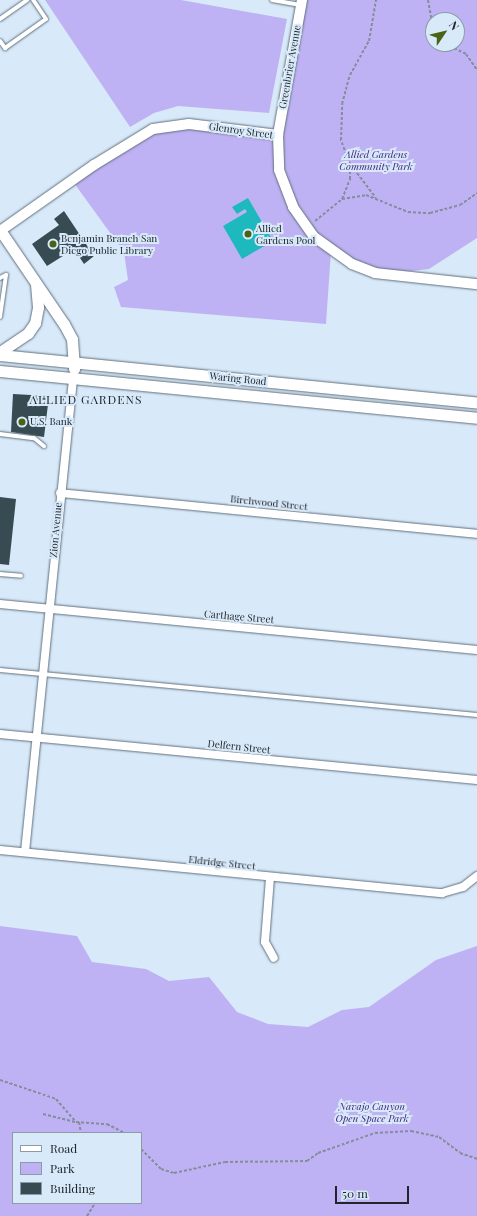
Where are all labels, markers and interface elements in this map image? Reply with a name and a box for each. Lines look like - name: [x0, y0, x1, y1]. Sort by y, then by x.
- north arrow: [425, 12, 465, 52]
- text: N: [446, 18, 463, 33]
- street label: Greenbrier Avenue: [277, 24, 303, 110]
- street label: Glenroy Street: [208, 121, 274, 141]
- park label: Allied Gardens Community Park: [339, 148, 413, 172]
- place label: Allied Gardens Pool: [256, 222, 315, 246]
- marker: Allied Gardens Pool: [243, 229, 253, 239]
- place label: Benjamin Branch San Diego Public Library: [61, 232, 157, 256]
- marker: Benjamin Branch San Diego Public Library: [48, 239, 58, 249]
- street label: Waring Road: [209, 370, 267, 388]
- district label: ALLIED GARDENS: [30, 393, 142, 407]
- place label: U.S. Bank: [30, 416, 72, 428]
- marker: U.S. Bank: [17, 417, 27, 427]
- street label: Birchwood Street: [230, 493, 308, 513]
- street label: Zion Avenue: [48, 502, 64, 558]
- street label: Carthage Street: [203, 608, 275, 626]
- street label: Delfern Street: [207, 738, 271, 756]
- street label: Eldridge Street: [188, 854, 256, 872]
- park label: Navajo Canyon Open Space Park: [335, 1100, 409, 1124]
- legend: [12, 1132, 142, 1204]
- text: Road: [50, 1140, 77, 1156]
- text: Park: [50, 1160, 75, 1176]
- scale bar: [337, 1178, 411, 1204]
- text: Building: [50, 1180, 95, 1196]
- text: 50 m: [342, 1185, 368, 1201]

